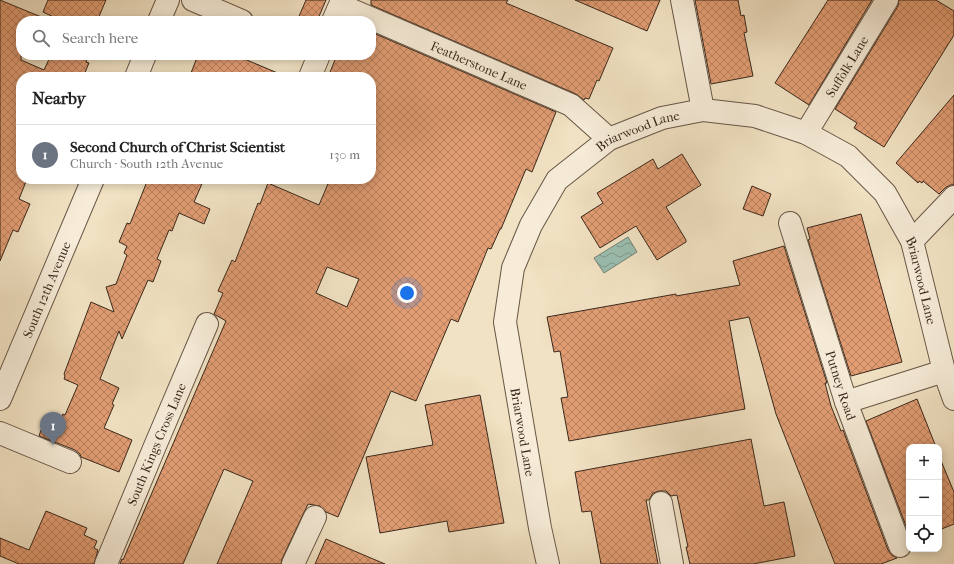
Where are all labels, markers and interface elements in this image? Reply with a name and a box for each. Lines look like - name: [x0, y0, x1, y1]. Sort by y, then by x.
- search box: [16, 16, 376, 60]
- icon: search: [30, 27, 52, 49]
- text: Search here: [62, 29, 138, 47]
- street label: Suffolk Lane: [823, 33, 872, 100]
- street label: Featherstone Lane: [428, 38, 530, 93]
- text: Nearby: [32, 88, 86, 108]
- street label: Briarwood Lane: [593, 108, 681, 155]
- text: Second Church of Christ Scientist: [70, 138, 285, 156]
- text: 1: [43, 147, 47, 162]
- text: 130 m: [329, 147, 360, 162]
- text: Church · South 12th Avenue: [70, 156, 223, 171]
- street label: Briarwood Lane: [903, 234, 939, 326]
- street label: South 12th Avenue: [20, 239, 74, 340]
- your location: [397, 283, 417, 303]
- street label: Putney Road: [822, 349, 859, 423]
- street label: South Kings Cross Lane: [124, 380, 189, 508]
- street label: Briarwood Lane: [507, 387, 538, 478]
- pin: 1: [40, 412, 66, 445]
- map controls: [906, 444, 942, 552]
- button: +: [906, 444, 942, 480]
- button: −: [906, 480, 942, 516]
- button: locate: [906, 516, 942, 552]

